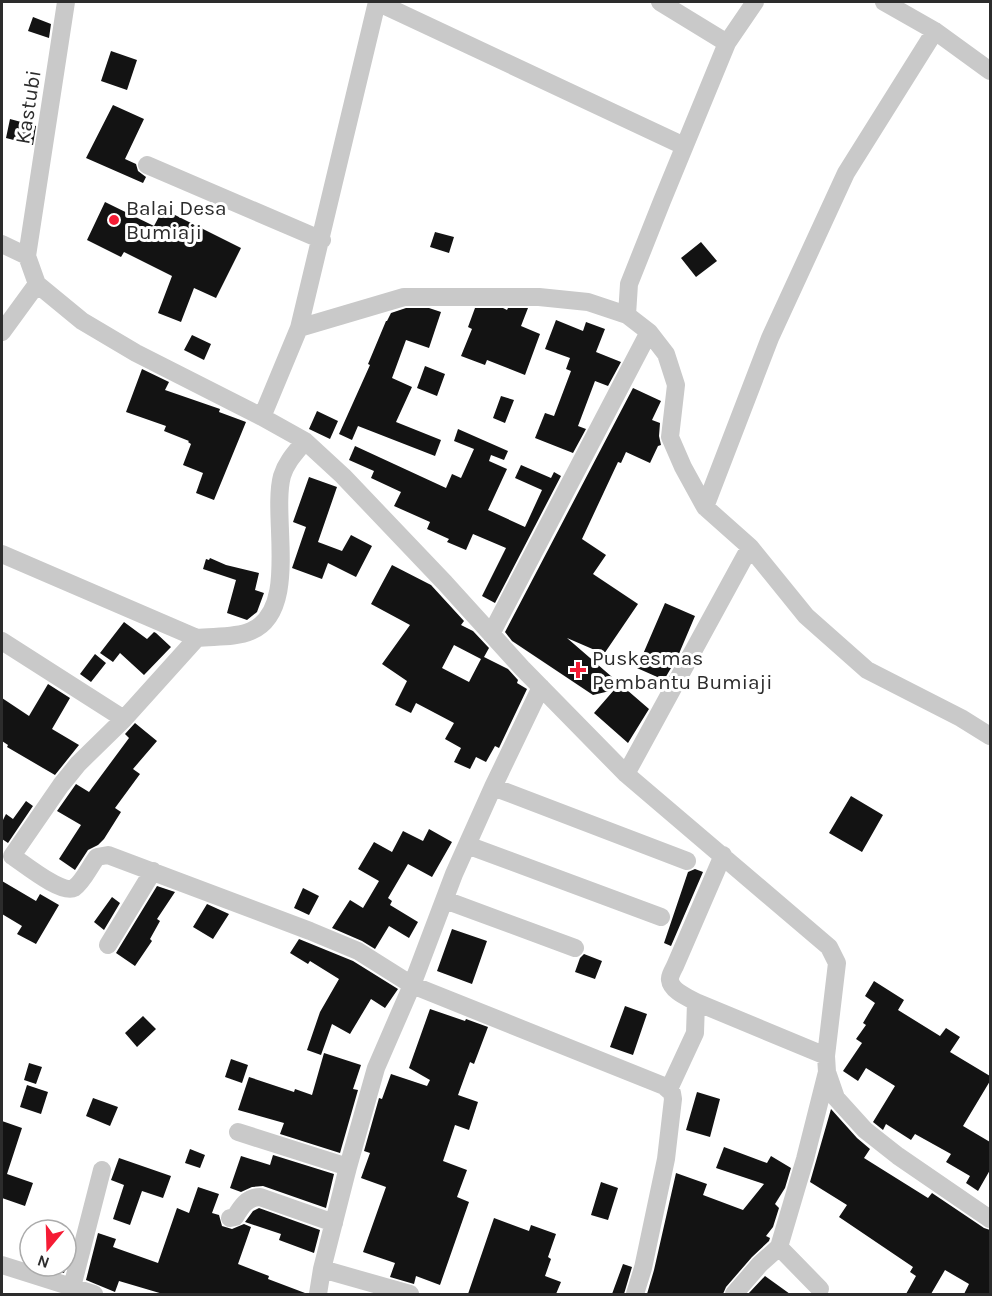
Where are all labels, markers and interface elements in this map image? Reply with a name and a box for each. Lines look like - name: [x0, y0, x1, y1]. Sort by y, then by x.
- street label: Kastubi: [10, 68, 46, 146]
- place label: Balai Desa Bumiaji: [126, 196, 227, 244]
- marker: Balai Desa Bumiaji: [107, 213, 121, 227]
- place label: Puskesmas Pembantu Bumiaji: [592, 646, 772, 694]
- marker: Puskesmas Pembantu Bumiaji: [569, 661, 587, 679]
- north arrow: [18, 1218, 78, 1278]
- text: N: [35, 1251, 52, 1273]

